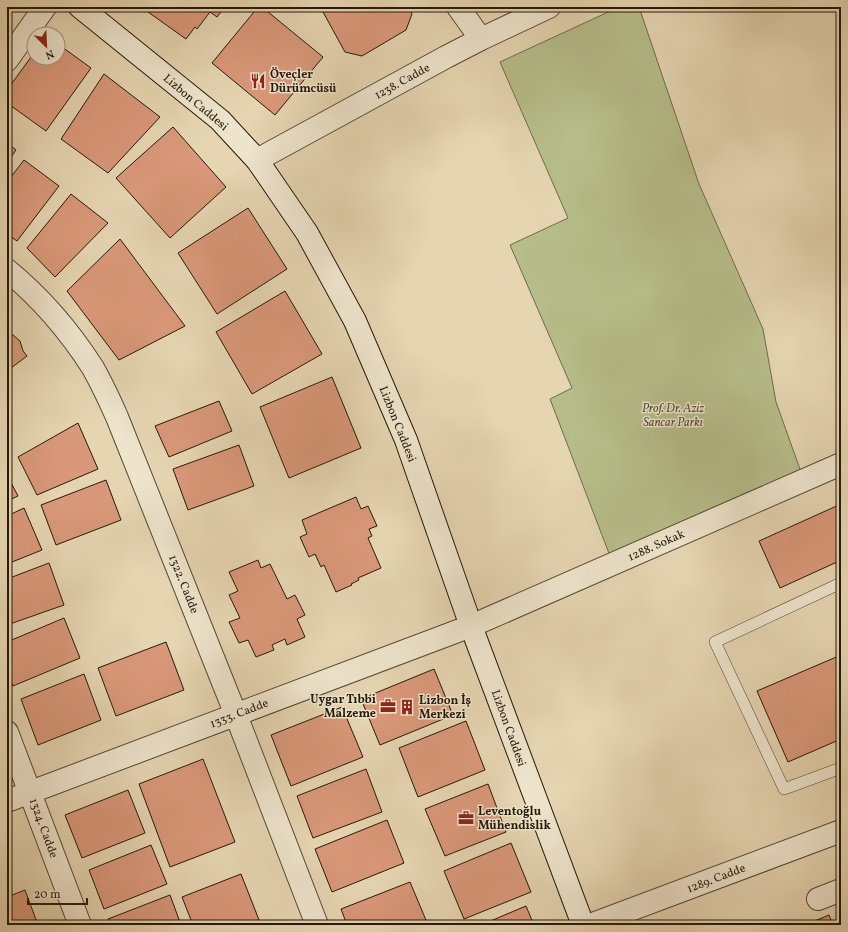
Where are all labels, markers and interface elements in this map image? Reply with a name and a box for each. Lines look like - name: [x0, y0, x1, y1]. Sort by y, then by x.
- north arrow: [26, 26, 66, 66]
- text: N: [43, 45, 56, 62]
- street label: 1238. Cadde: [372, 60, 433, 104]
- place label: Öveçler Dürümcüsü: [270, 67, 337, 97]
- street label: Lizbon Caddesi: [159, 71, 232, 135]
- restaurant icon: Öveçler Dürümcüsü: [249, 72, 267, 90]
- street label: Lizbon Caddesi: [375, 384, 420, 465]
- park label: Prof. Dr. Aziz Sancar Parkı: [642, 401, 704, 431]
- street label: 1288. Sokak: [626, 526, 688, 566]
- street label: 1322. Cadde: [164, 553, 202, 616]
- street label: Lizbon Caddesi: [487, 688, 530, 769]
- place label: Uygar Tıbbi Malzeme: [310, 692, 376, 722]
- place label: Lizbon İş Merkezi: [419, 693, 471, 723]
- street label: 1333. Cadde: [208, 695, 271, 732]
- office icon: Uygar Tıbbi Malzeme: [379, 697, 397, 715]
- building icon: Lizbon İş Merkezi: [398, 698, 416, 716]
- street label: 1324. Cadde: [25, 796, 61, 861]
- place label: Leventoğlu Mühendislik: [478, 804, 552, 834]
- office icon: Leventoğlu Mühendislik: [457, 809, 475, 827]
- street label: 1289. Cadde: [685, 860, 748, 897]
- scale bar: [28, 880, 87, 906]
- text: 20 m: [34, 887, 61, 903]

